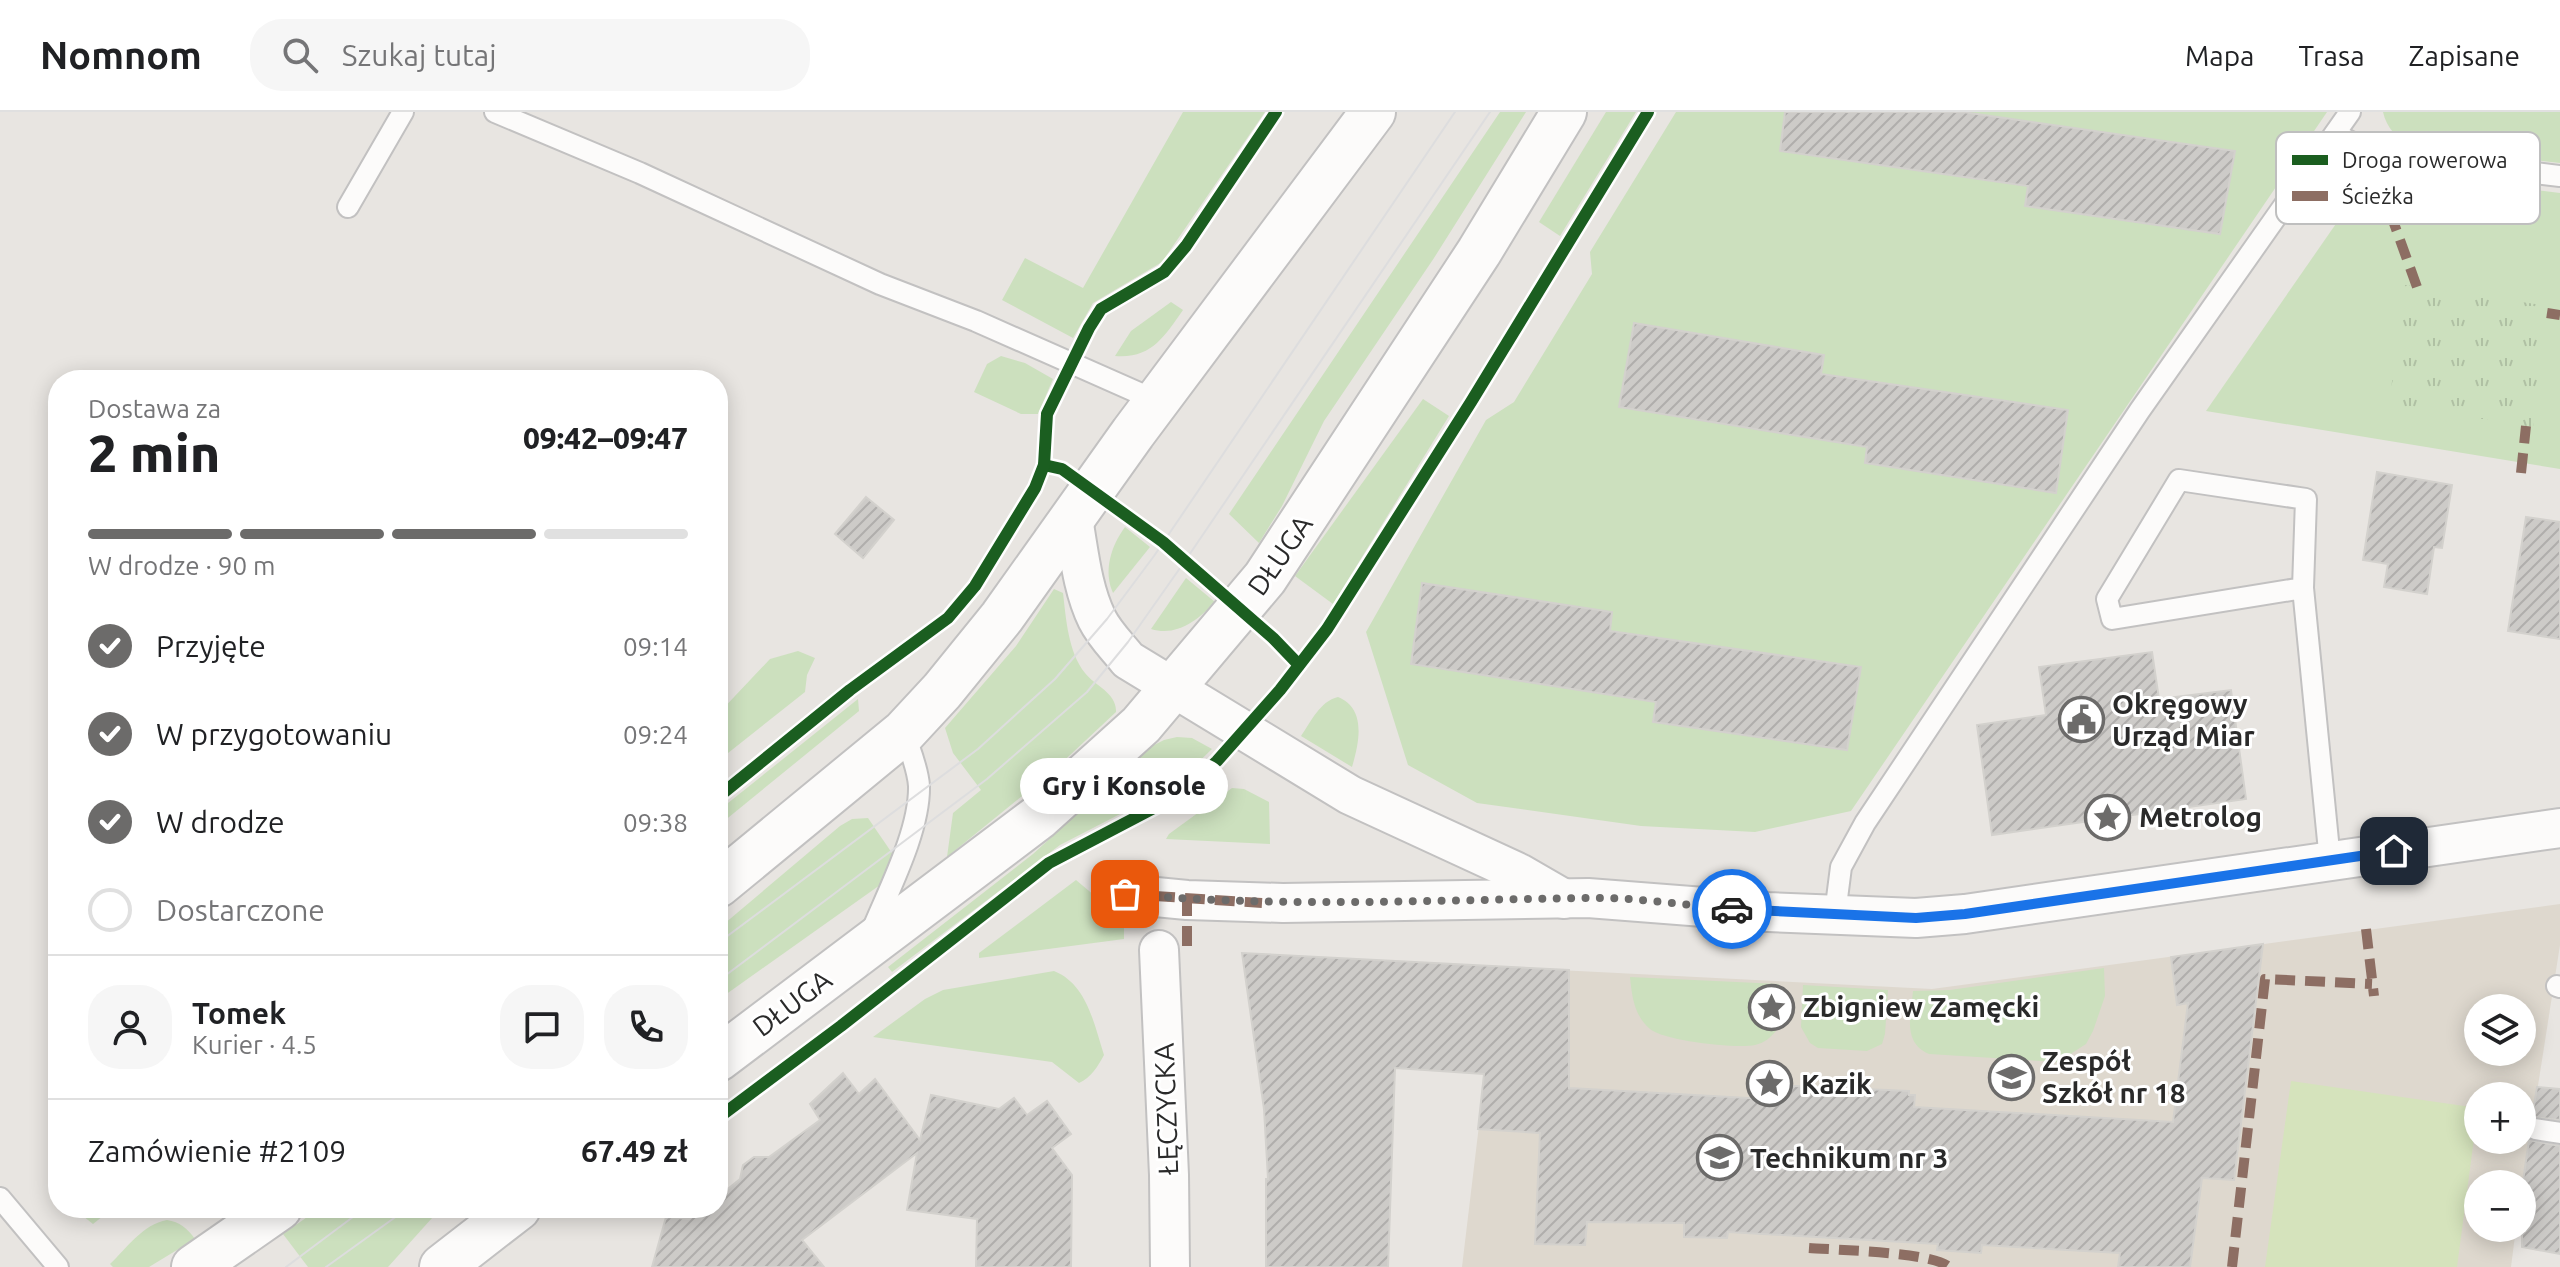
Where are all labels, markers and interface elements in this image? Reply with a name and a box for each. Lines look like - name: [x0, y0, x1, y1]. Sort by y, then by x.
- search box: [250, 19, 810, 91]
- icon: search: [278, 33, 322, 77]
- text: Nomnom: [40, 34, 202, 76]
- text: Szukaj tutaj: [342, 38, 497, 72]
- text: Mapa: [2185, 40, 2254, 71]
- text: Trasa: [2298, 40, 2365, 71]
- text: Zapisane: [2409, 40, 2520, 71]
- legend: [2276, 132, 2540, 224]
- text: Droga rowerowa: [2342, 147, 2508, 172]
- text: Ścieżka: [2342, 182, 2414, 208]
- text: Dostawa za: [88, 394, 221, 423]
- text: 09:42–09:47: [523, 421, 688, 455]
- text: 2 min: [88, 424, 220, 482]
- street label: DŁUGA: [1241, 509, 1318, 601]
- text: W drodze · 90 m: [88, 551, 276, 580]
- icon: check: [88, 624, 132, 668]
- text: Przyjęte: [156, 629, 266, 663]
- text: 09:14: [623, 632, 688, 661]
- place label: Okręgowy Urząd Miar: [2112, 688, 2255, 752]
- public building icon: Okręgowy Urząd Miar: [2057, 696, 2105, 744]
- icon: check: [88, 712, 132, 756]
- text: W przygotowaniu: [156, 717, 392, 751]
- text: 09:24: [623, 720, 688, 749]
- callout: Gry i Konsole: [1021, 758, 1229, 814]
- text: Gry i Konsole: [1042, 771, 1206, 800]
- place icon: Metrolog: [2084, 793, 2132, 841]
- icon: check: [88, 800, 132, 844]
- place label: Metrolog: [2139, 801, 2262, 832]
- text: W drodze: [156, 805, 285, 839]
- text: 09:38: [623, 808, 688, 837]
- pin: [2360, 817, 2428, 885]
- icon: home: [2372, 829, 2416, 873]
- pin: [1091, 860, 1159, 928]
- courier: [1692, 869, 1772, 949]
- icon: bag: [1103, 872, 1147, 916]
- icon: car: [1710, 887, 1754, 931]
- text: Dostarczone: [156, 893, 325, 927]
- street label: DŁUGA: [746, 963, 837, 1042]
- place icon: Zbigniew Zamęcki: [1748, 983, 1796, 1031]
- button: person: [88, 985, 172, 1069]
- button: chat: [500, 985, 584, 1069]
- button: phone: [604, 985, 688, 1069]
- place label: Zbigniew Zamęcki: [1803, 991, 2039, 1023]
- map controls: [2464, 994, 2536, 1242]
- button: layers: [2464, 994, 2536, 1066]
- text: Tomek: [192, 996, 286, 1030]
- text: Kurier · 4.5: [192, 1030, 317, 1059]
- street label: ŁĘCZYCKA: [1148, 1042, 1183, 1176]
- place label: Zespół Szkół nr 18: [2042, 1045, 2186, 1108]
- school or university icon: Zespół Szkół nr 18: [1987, 1053, 2035, 1101]
- place icon: Kazik: [1746, 1060, 1794, 1108]
- place label: Kazik: [1801, 1068, 1872, 1099]
- button: +: [2464, 1082, 2536, 1154]
- text: Zamówienie #2109: [88, 1134, 346, 1168]
- text: 67.49 zł: [581, 1134, 688, 1168]
- school or university icon: Technikum nr 3: [1695, 1134, 1743, 1182]
- place label: Technikum nr 3: [1750, 1142, 1948, 1173]
- button: −: [2464, 1170, 2536, 1242]

